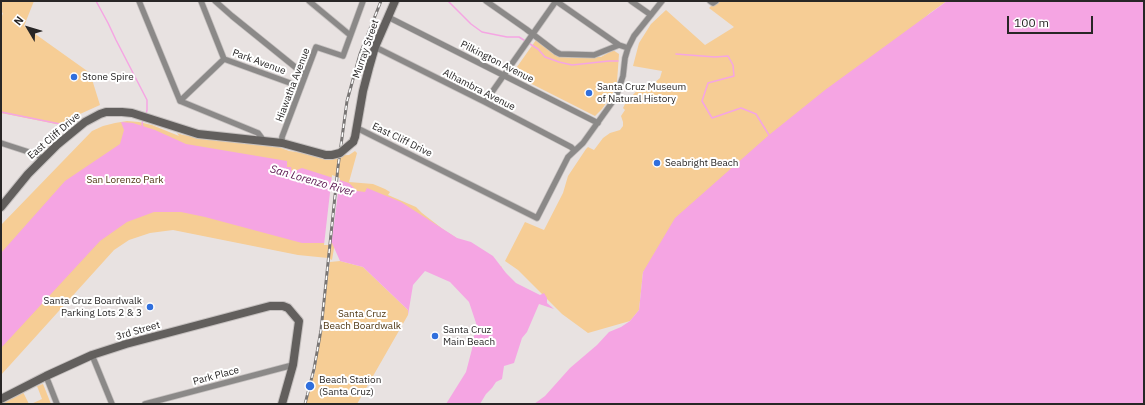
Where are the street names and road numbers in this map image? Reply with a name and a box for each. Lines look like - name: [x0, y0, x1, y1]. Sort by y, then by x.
- street label: Murray Street: [350, 18, 382, 80]
- street label: Pilkington Avenue: [458, 38, 536, 86]
- street label: Hiawatha Avenue: [273, 46, 313, 124]
- street label: Park Avenue: [231, 47, 287, 77]
- street label: Alhambra Avenue: [441, 67, 517, 113]
- street label: East Cliff Drive: [25, 110, 83, 162]
- street label: East Cliff Drive: [370, 120, 434, 160]
- street label: 3rd Street: [115, 319, 161, 343]
- street label: Park Place: [192, 364, 240, 388]

